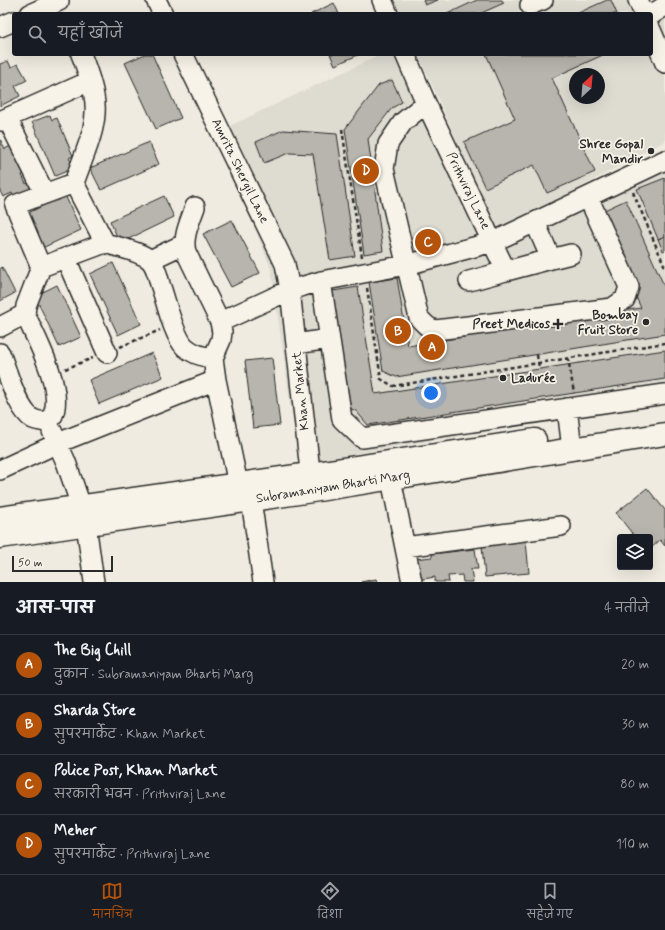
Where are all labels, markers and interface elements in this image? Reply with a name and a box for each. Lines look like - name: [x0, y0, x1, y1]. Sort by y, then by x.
- search box: [12, 12, 653, 56]
- icon: search: [26, 23, 48, 45]
- text: यहाँ खोजें: [58, 24, 123, 44]
- north arrow: [569, 68, 605, 104]
- street label: Amrita Shergil Lane: [207, 116, 273, 226]
- place label: Shree Gopal Mandir: [579, 136, 644, 168]
- marker: Shree Gopal Mandir: [646, 146, 656, 156]
- street label: Prithviraj Lane: [442, 150, 494, 232]
- pin: D: [353, 156, 379, 186]
- pin: C: [415, 227, 441, 257]
- place label: Bombay Fruit Store: [578, 307, 638, 339]
- pin: B: [385, 316, 411, 346]
- place label: Preet Medicos: [473, 316, 550, 333]
- marker: Bombay Fruit Store: [641, 317, 651, 327]
- marker: Preet Medicos: [553, 319, 563, 329]
- pin: A: [419, 332, 445, 362]
- street label: Khan Market: [288, 350, 314, 431]
- place label: Ladurée: [511, 370, 556, 387]
- marker: Ladurée: [498, 373, 508, 383]
- your location: [421, 383, 441, 403]
- street label: Subramaniyam Bharti Marg: [255, 466, 412, 509]
- map controls: [617, 534, 653, 570]
- button: layers: [617, 534, 653, 570]
- scale bar: [12, 554, 113, 573]
- text: 50 m: [18, 556, 43, 570]
- text: आस-पास: [16, 597, 94, 619]
- text: 4 नतीजे: [604, 600, 649, 617]
- text: The Big Chill: [54, 641, 131, 661]
- text: A: [25, 656, 33, 673]
- text: 20 m: [621, 656, 649, 673]
- text: दुकान · Subramaniyam Bharti Marg: [54, 666, 253, 683]
- text: Sharda Store: [54, 701, 136, 721]
- text: B: [25, 716, 33, 733]
- text: 30 m: [622, 716, 649, 733]
- text: सुपरमार्केट · Khan Market: [54, 726, 205, 743]
- text: Police Post, Khan Market: [54, 761, 218, 781]
- text: C: [24, 776, 34, 793]
- text: 80 m: [620, 776, 649, 793]
- text: सरकारी भवन · Prithviraj Lane: [54, 786, 226, 803]
- text: Meher: [54, 821, 96, 841]
- text: D: [25, 836, 33, 853]
- text: 110 m: [616, 836, 649, 853]
- text: सुपरमार्केट · Prithviraj Lane: [54, 846, 210, 863]
- tab: मानचित्र: [92, 880, 133, 926]
- tab: दिशा: [317, 880, 342, 926]
- tab: सहेजे गए: [527, 880, 573, 926]

